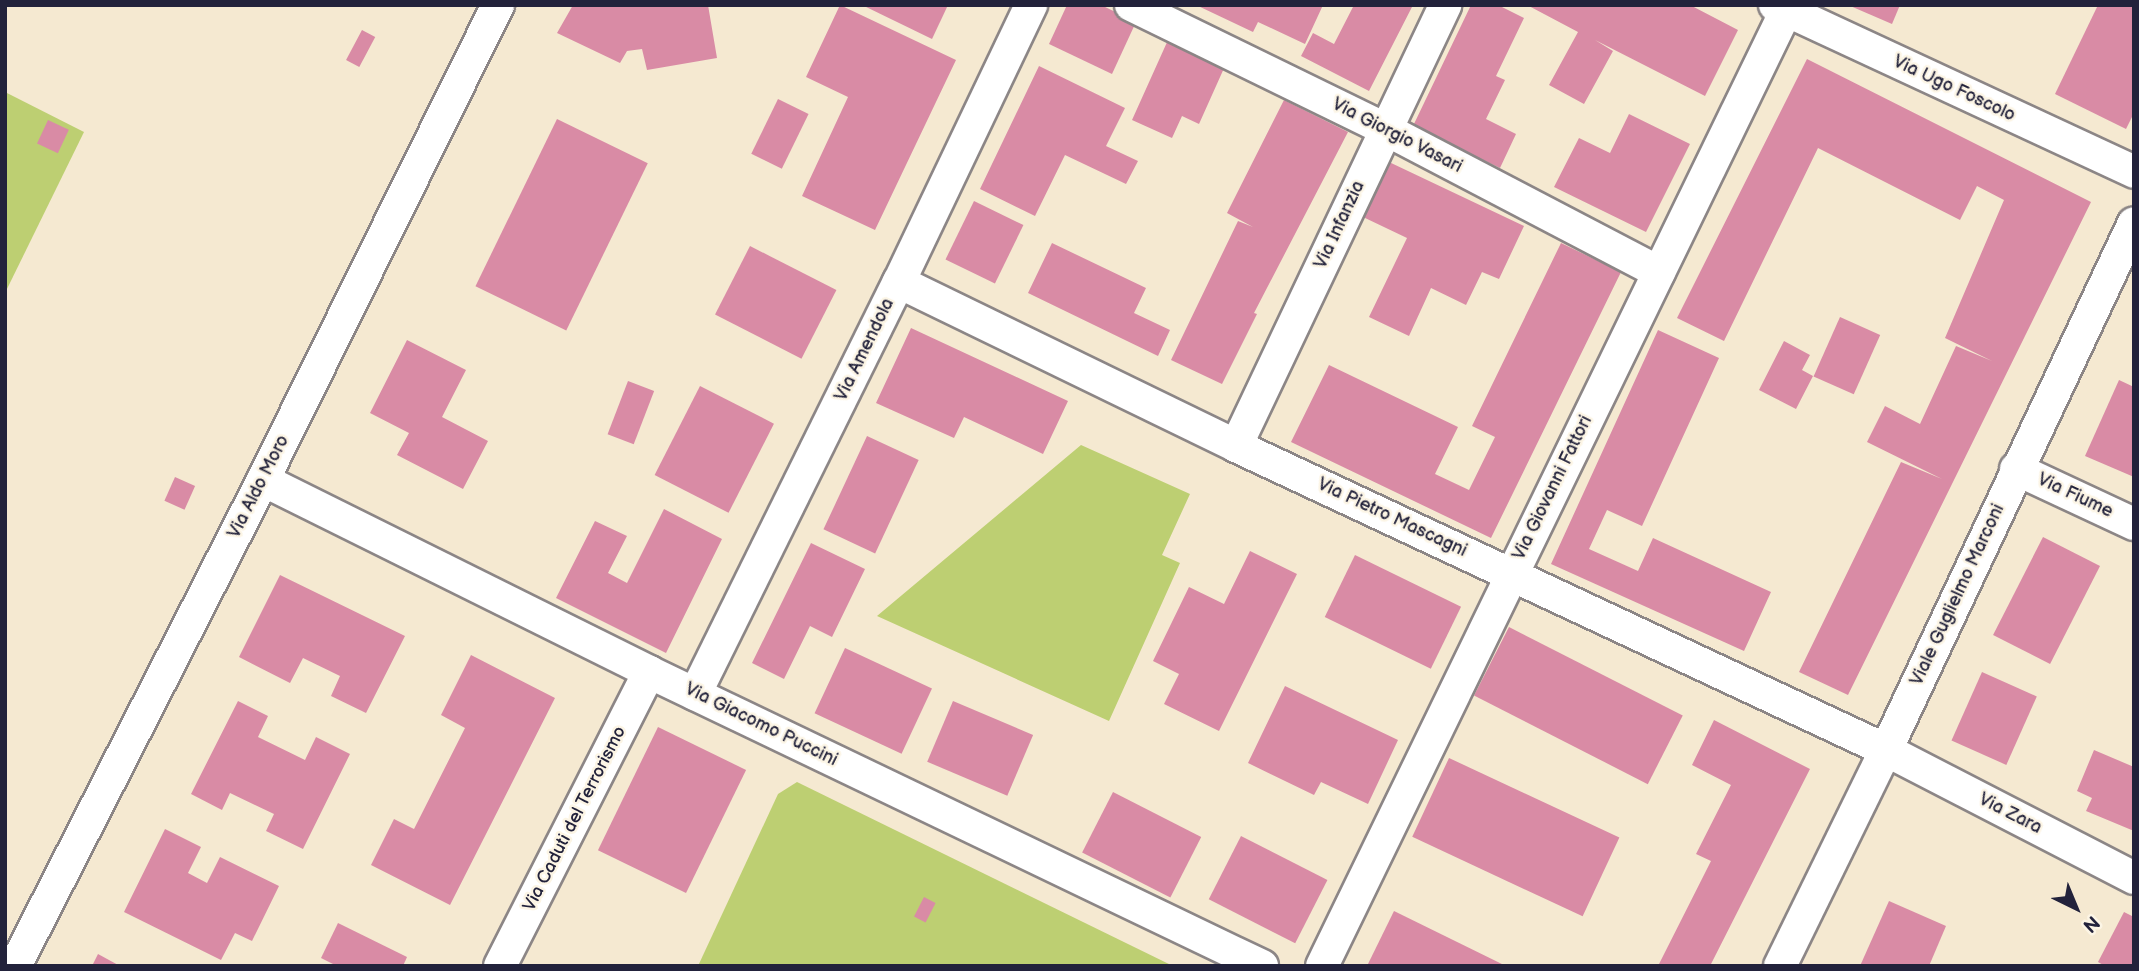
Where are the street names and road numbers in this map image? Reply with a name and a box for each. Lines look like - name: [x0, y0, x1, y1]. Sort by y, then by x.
- street label: Via Ugo Foscolo: [1889, 51, 2019, 127]
- street label: Via Giorgio Vasari: [1328, 94, 1466, 178]
- street label: Via Infanzia: [1310, 178, 1370, 272]
- street label: Via Amendola: [831, 295, 899, 405]
- street label: Via Giovanni Fattori: [1509, 412, 1597, 564]
- street label: Via Aldo Moro: [224, 432, 294, 542]
- street label: Via Fiume: [2034, 469, 2116, 523]
- street label: Via Pietro Mascagni: [1314, 474, 1470, 562]
- street label: Viale Guglielmo Marconi: [1906, 501, 2010, 689]
- street label: Via Giacomo Puccini: [681, 679, 841, 771]
- street label: Via Caduti del Terrorismo: [519, 723, 631, 915]
- street label: Via Zara: [1975, 789, 2045, 839]

